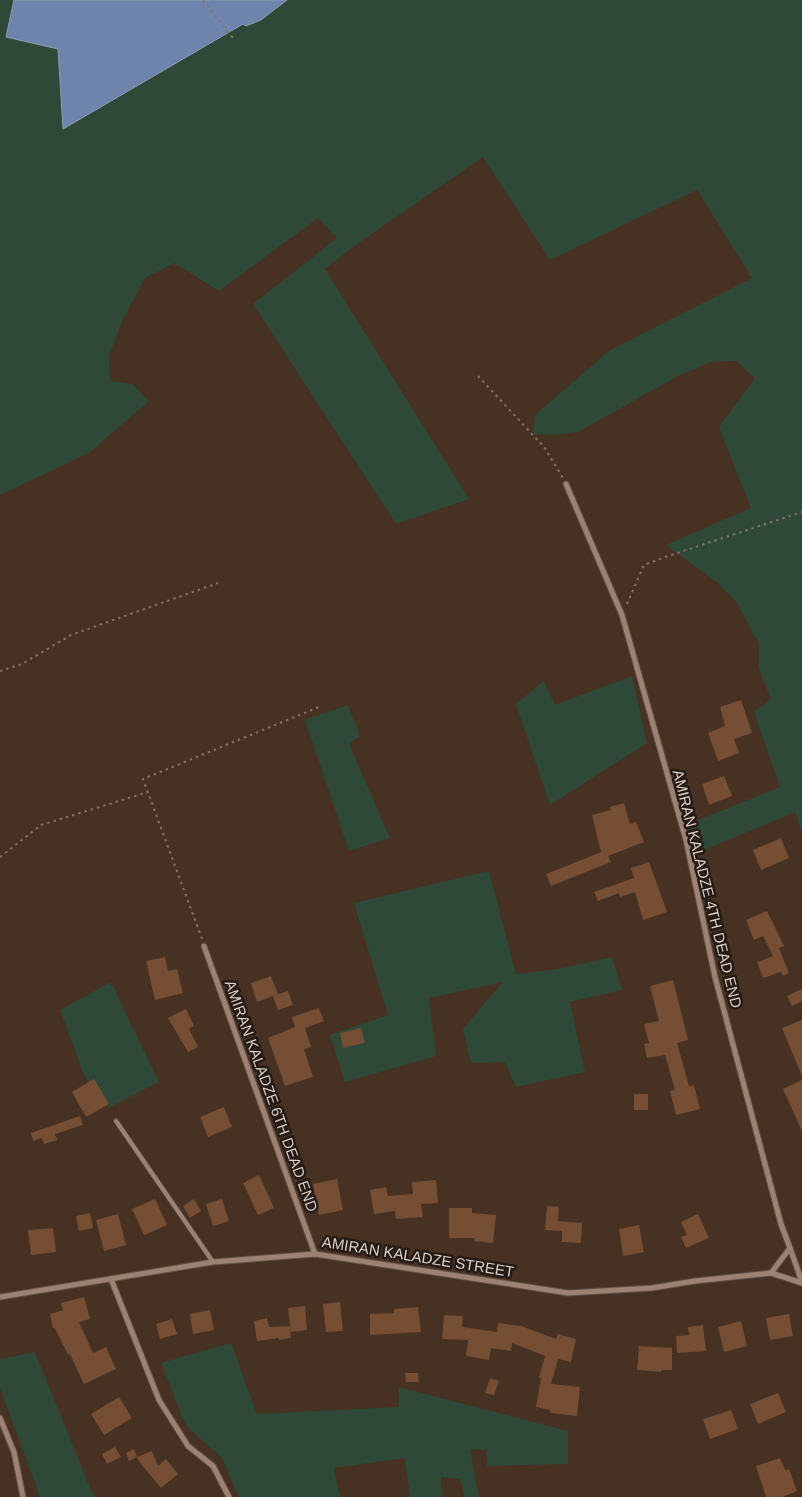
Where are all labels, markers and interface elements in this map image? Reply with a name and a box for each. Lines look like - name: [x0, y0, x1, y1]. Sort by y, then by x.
- street label: AMIRAN KALADZE 4TH DEAD END: [670, 768, 745, 1010]
- street label: AMIRAN KALADZE 6TH DEAD END: [222, 978, 321, 1214]
- street label: AMIRAN KALADZE STREET: [321, 1233, 515, 1280]

